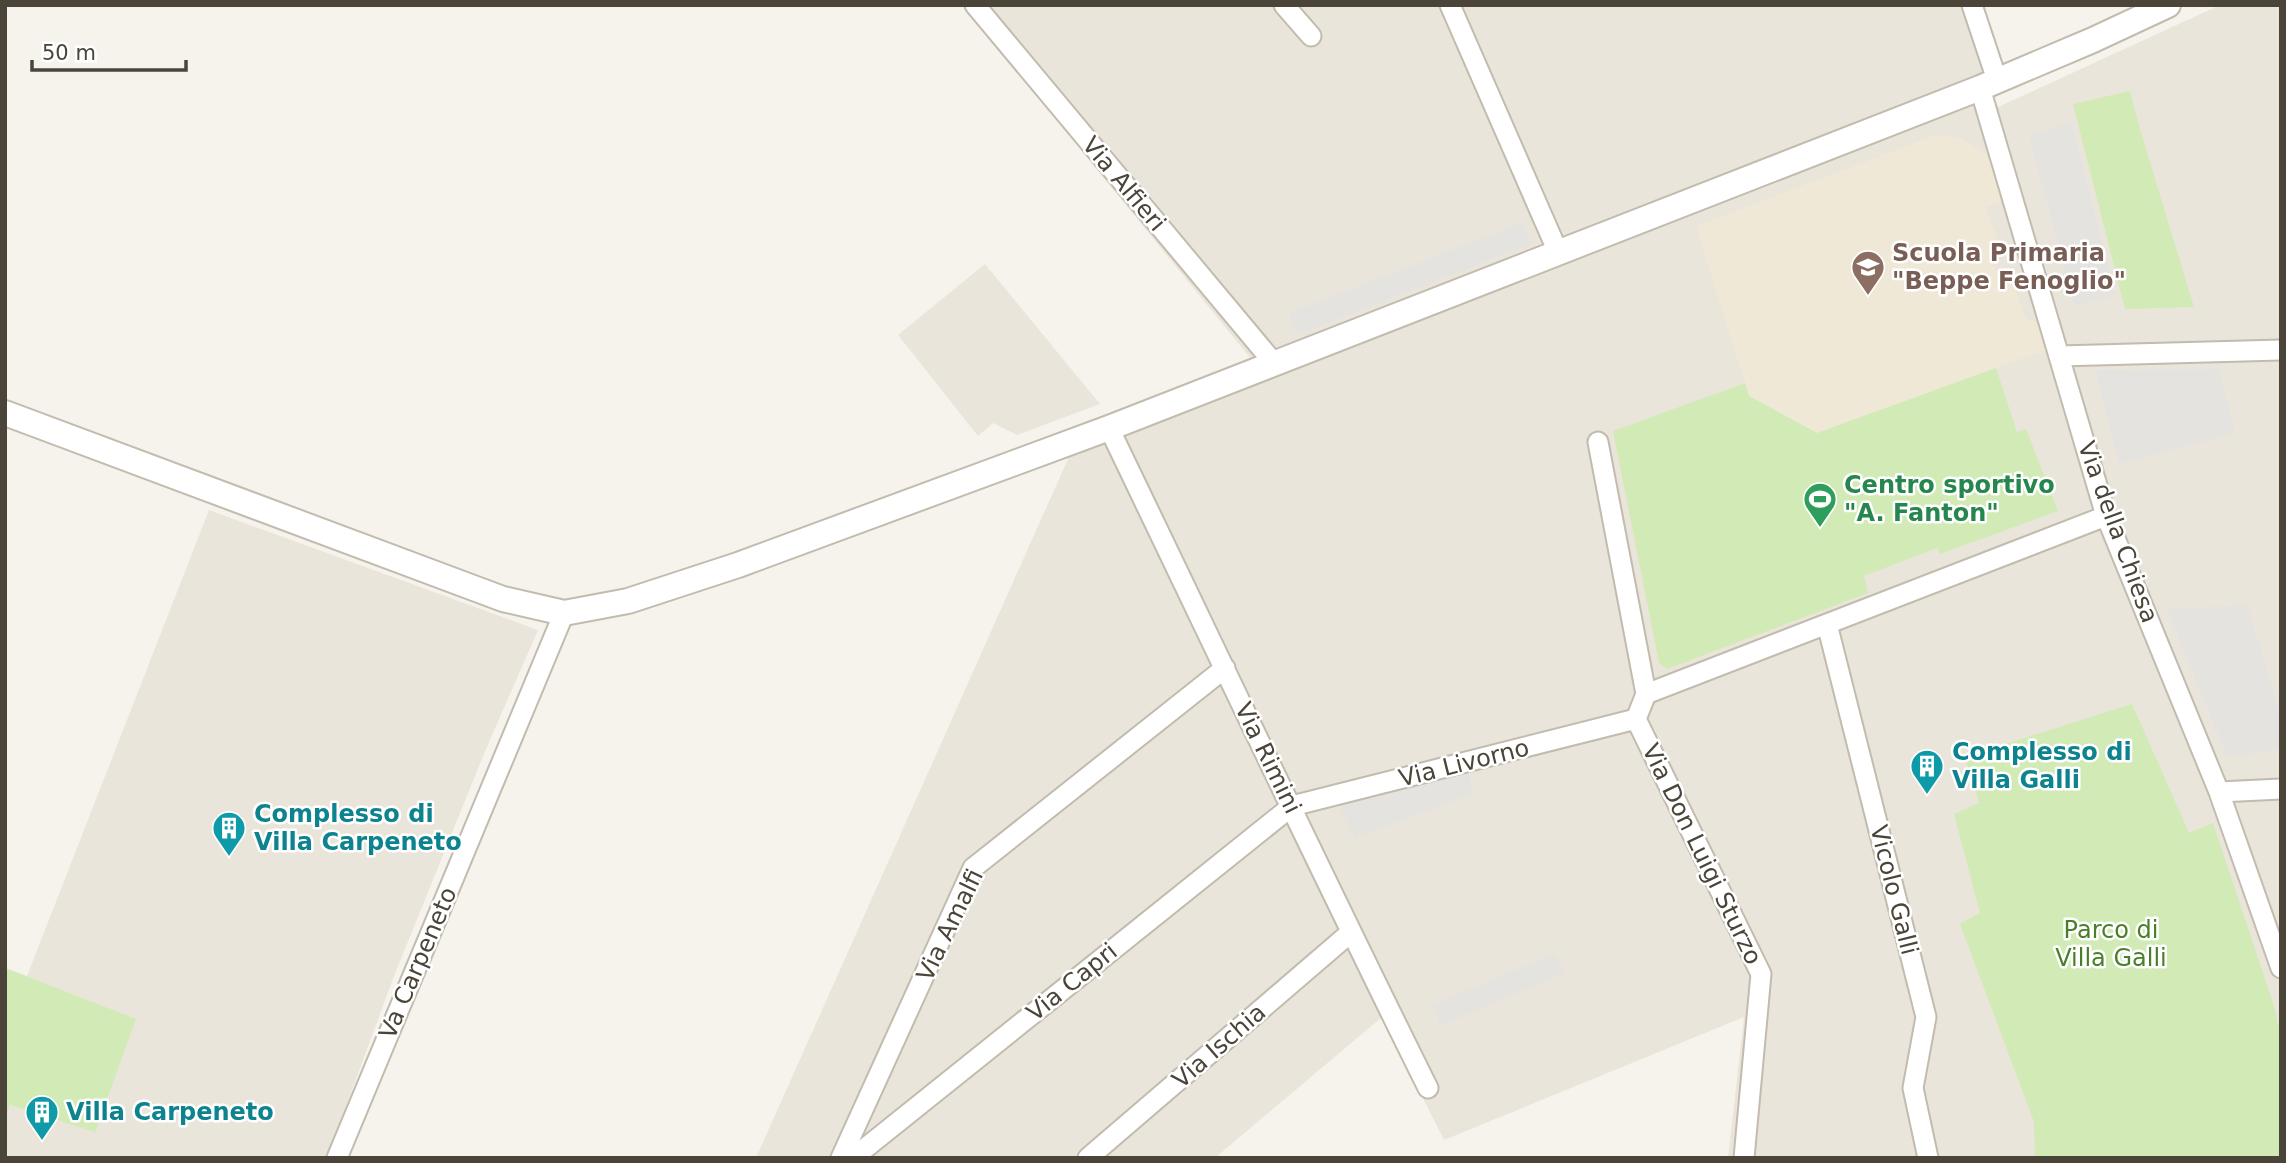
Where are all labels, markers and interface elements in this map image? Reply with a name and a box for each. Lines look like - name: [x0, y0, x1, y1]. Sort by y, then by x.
- scale bar: [32, 28, 186, 72]
- text: 50 m: [42, 41, 96, 65]
- street label: Via Alfieri: [1077, 131, 1171, 237]
- place label: Scuola Primaria "Beppe Fenoglio": [1892, 239, 2126, 295]
- school or university icon: Scuola Primaria "Beppe Fenoglio": [1849, 248, 1887, 297]
- street label: Via della Chiesa: [2072, 437, 2164, 627]
- place label: Centro sportivo "A. Fanton": [1844, 471, 2055, 527]
- sports icon: Centro sportivo "A. Fanton": [1801, 480, 1839, 529]
- street label: Via Rimini: [1229, 698, 1307, 818]
- street label: Via Livorno: [1396, 733, 1532, 793]
- place label: Complesso di Villa Galli: [1952, 738, 2132, 794]
- street label: Via Don Luigi Sturzo: [1636, 739, 1768, 969]
- building icon: Complesso di Villa Galli: [1908, 747, 1946, 796]
- place label: Complesso di Villa Carpeneto: [254, 800, 462, 856]
- building icon: Complesso di Villa Carpeneto: [210, 809, 248, 858]
- street label: Vicolo Galli: [1864, 822, 1924, 958]
- street label: Via Amalfi: [911, 864, 989, 986]
- street label: Va Carpeneto: [373, 883, 463, 1043]
- park label: Parco di Villa Galli: [2055, 916, 2167, 972]
- street label: Via Capri: [1021, 937, 1123, 1027]
- street label: Via Ischia: [1167, 998, 1271, 1094]
- building icon: Villa Carpeneto: [23, 1093, 61, 1142]
- place label: Villa Carpeneto: [66, 1098, 274, 1126]

